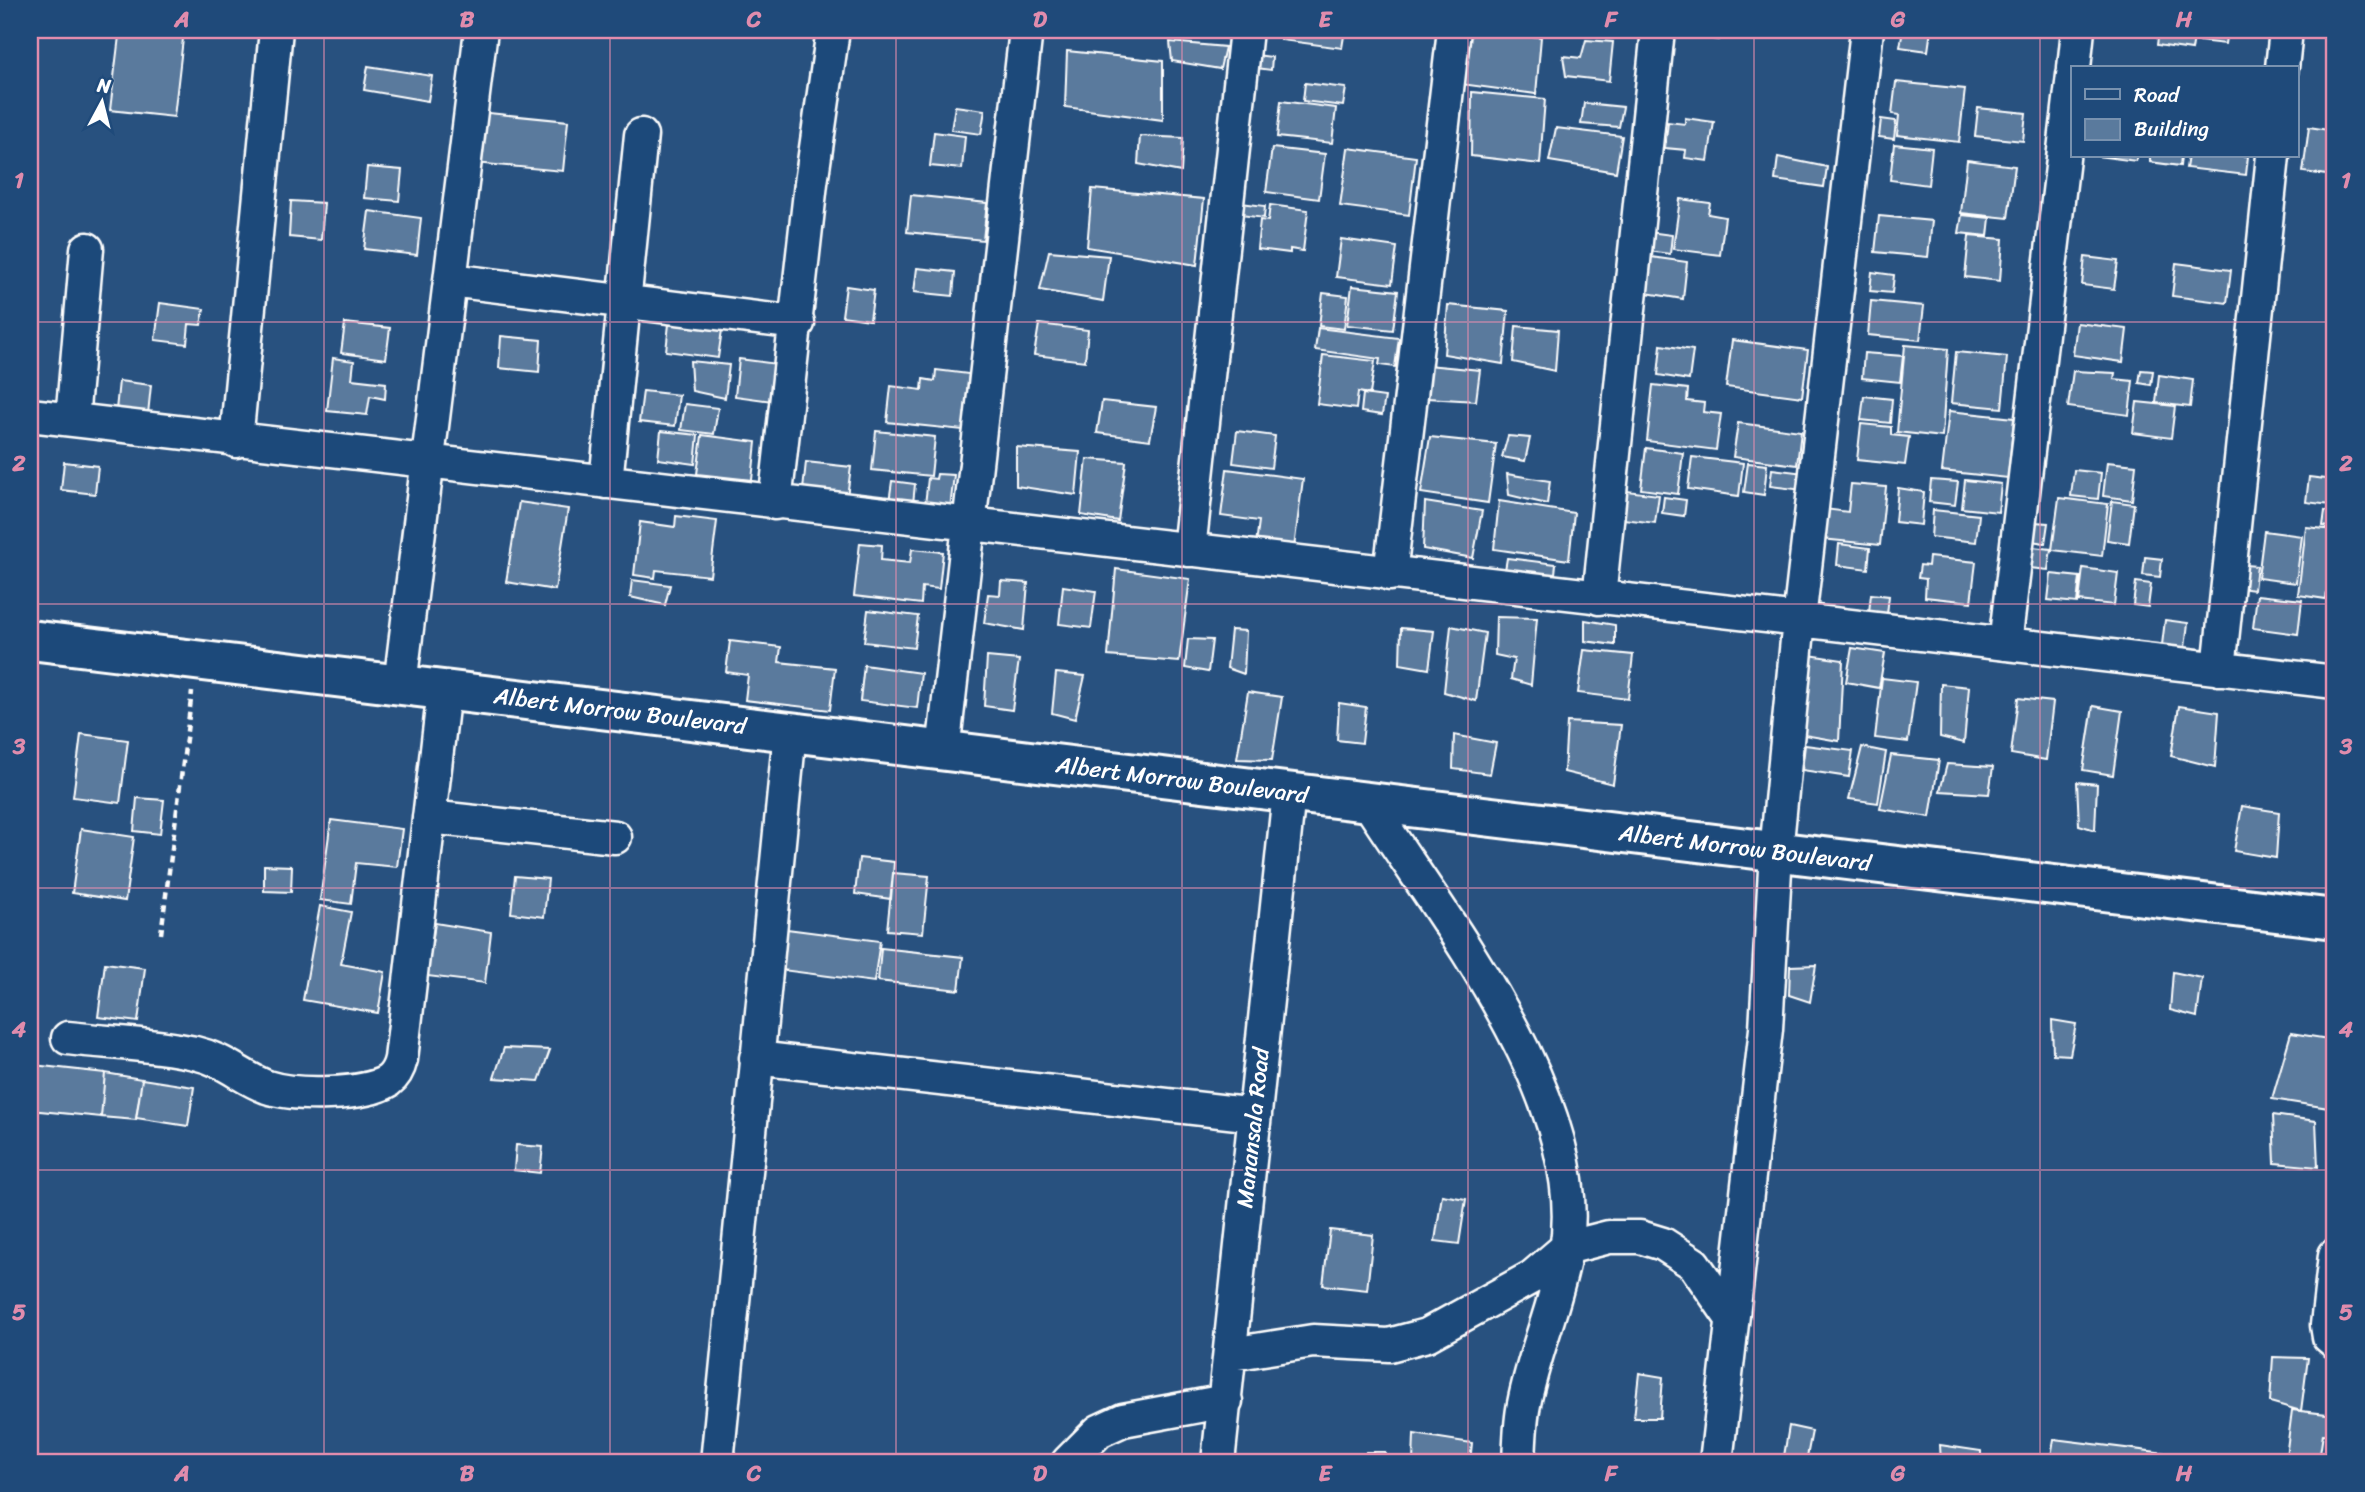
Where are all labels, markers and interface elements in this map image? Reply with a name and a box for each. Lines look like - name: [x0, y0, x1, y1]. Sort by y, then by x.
- text: A: [173, 0, 190, 40]
- text: B: [460, 0, 475, 40]
- text: C: [746, 0, 762, 40]
- text: D: [1033, 0, 1048, 40]
- text: E: [1319, 0, 1334, 40]
- text: F: [1604, 0, 1619, 40]
- text: G: [1890, 0, 1906, 40]
- text: H: [2175, 0, 2193, 40]
- north arrow: [66, 66, 136, 136]
- legend: [2071, 66, 2298, 158]
- text: N: [94, 68, 113, 103]
- text: Road: [2134, 76, 2181, 114]
- text: Building: [2134, 110, 2210, 148]
- text: 1: [14, 160, 24, 201]
- text: 1: [2341, 160, 2351, 201]
- text: 2: [11, 443, 26, 484]
- text: 2: [2338, 443, 2353, 484]
- street label: Albert Morrow Boulevard: [491, 675, 750, 747]
- text: 3: [12, 726, 26, 767]
- text: 3: [2339, 726, 2353, 767]
- street label: Albert Morrow Boulevard: [1053, 744, 1312, 816]
- street label: Albert Morrow Boulevard: [1616, 812, 1875, 884]
- text: 4: [11, 1009, 27, 1050]
- text: 4: [2338, 1009, 2354, 1050]
- street label: Manansala Road: [1224, 1044, 1282, 1210]
- text: 5: [12, 1292, 26, 1333]
- text: 5: [2339, 1292, 2353, 1333]
- text: A: [173, 1453, 190, 1492]
- text: B: [460, 1453, 475, 1492]
- text: C: [746, 1453, 762, 1492]
- text: D: [1033, 1453, 1048, 1492]
- text: E: [1319, 1453, 1334, 1492]
- text: F: [1604, 1453, 1619, 1492]
- text: G: [1890, 1453, 1906, 1492]
- text: H: [2175, 1453, 2193, 1492]

